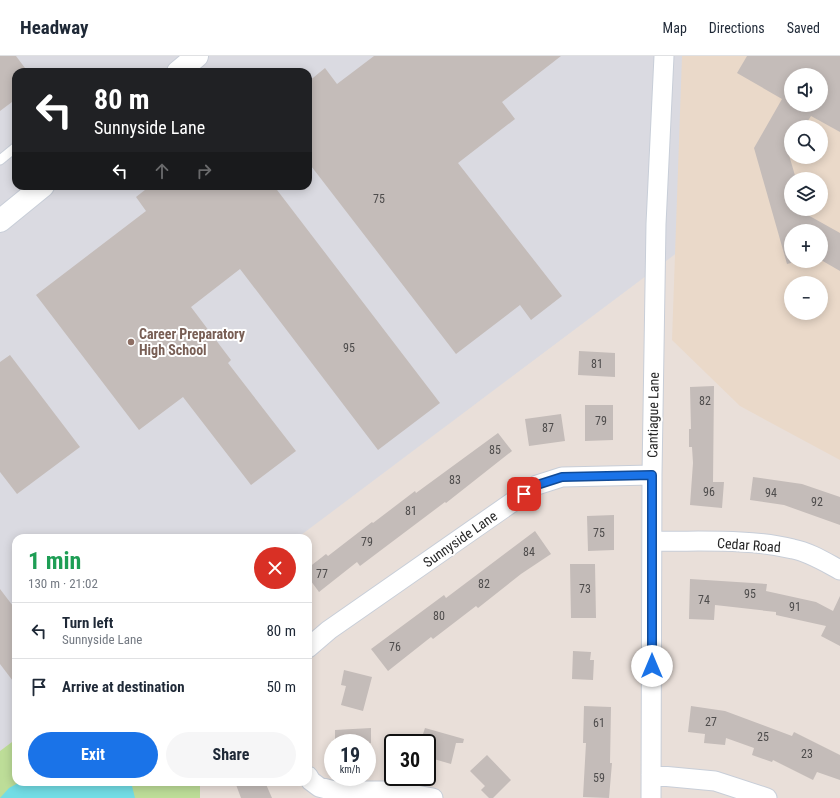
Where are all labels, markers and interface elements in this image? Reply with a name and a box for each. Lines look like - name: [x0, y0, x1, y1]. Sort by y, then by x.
- text: Headway: [20, 16, 88, 39]
- text: Map: [663, 20, 687, 36]
- text: Directions: [709, 20, 765, 36]
- text: Saved: [787, 20, 820, 36]
- map controls: [784, 68, 828, 320]
- button: sound: [784, 68, 828, 112]
- text: 80 m: [94, 83, 150, 116]
- icon: left: [28, 84, 80, 136]
- text: Sunnyside Lane: [94, 117, 205, 138]
- button: search: [784, 120, 828, 164]
- icon: left: [109, 160, 131, 182]
- icon: ahead: [151, 160, 173, 182]
- icon: right: [193, 160, 215, 182]
- button: layers: [784, 172, 828, 216]
- house number: 75: [373, 192, 385, 206]
- button: +: [784, 224, 828, 268]
- button: −: [784, 276, 828, 320]
- place label: Career Preparatory High School: [139, 326, 246, 358]
- marker: Career Preparatory High School: [126, 337, 136, 347]
- house number: 95: [343, 341, 355, 355]
- house number: 81: [591, 357, 603, 371]
- street label: Cantiague Lane: [644, 372, 662, 458]
- house number: 82: [699, 394, 711, 408]
- house number: 79: [595, 414, 607, 428]
- house number: 87: [542, 421, 554, 435]
- house number: 85: [489, 443, 501, 457]
- house number: 83: [449, 473, 461, 487]
- pin: [507, 477, 541, 511]
- icon: arrive: [513, 483, 535, 505]
- house number: 96: [703, 485, 715, 499]
- house number: 94: [765, 486, 777, 500]
- house number: 92: [811, 495, 823, 509]
- house number: 81: [405, 504, 417, 518]
- street label: Sunnyside Lane: [420, 507, 500, 570]
- house number: 75: [593, 526, 605, 540]
- house number: 79: [361, 535, 373, 549]
- street label: Cedar Road: [717, 535, 781, 555]
- house number: 84: [523, 545, 535, 559]
- text: 1 min: [28, 547, 81, 575]
- button: close: [254, 547, 296, 589]
- house number: 77: [316, 567, 328, 581]
- text: 130 m · 21:02: [28, 576, 98, 591]
- house number: 82: [478, 577, 490, 591]
- house number: 73: [579, 582, 591, 596]
- house number: 95: [744, 587, 756, 601]
- house number: 74: [698, 593, 710, 607]
- house number: 91: [789, 600, 801, 614]
- house number: 80: [433, 609, 445, 623]
- text: Turn left: [62, 614, 113, 632]
- icon: left: [28, 620, 50, 642]
- text: 80 m: [266, 622, 296, 640]
- text: Sunnyside Lane: [62, 632, 142, 647]
- house number: 76: [389, 640, 401, 654]
- position arrow: [631, 645, 673, 687]
- icon: arrive: [28, 676, 50, 698]
- text: Arrive at destination: [62, 678, 185, 696]
- text: 50 m: [266, 678, 296, 696]
- house number: 27: [705, 715, 717, 729]
- house number: 61: [593, 716, 605, 730]
- house number: 25: [757, 730, 769, 744]
- button: Exit: [28, 732, 158, 778]
- button: Share: [166, 732, 296, 778]
- speed limit sign: 30: [384, 734, 436, 786]
- text: 19: [340, 743, 360, 767]
- house number: 23: [801, 747, 813, 761]
- text: km/h: [340, 764, 360, 775]
- house number: 59: [593, 771, 605, 785]

